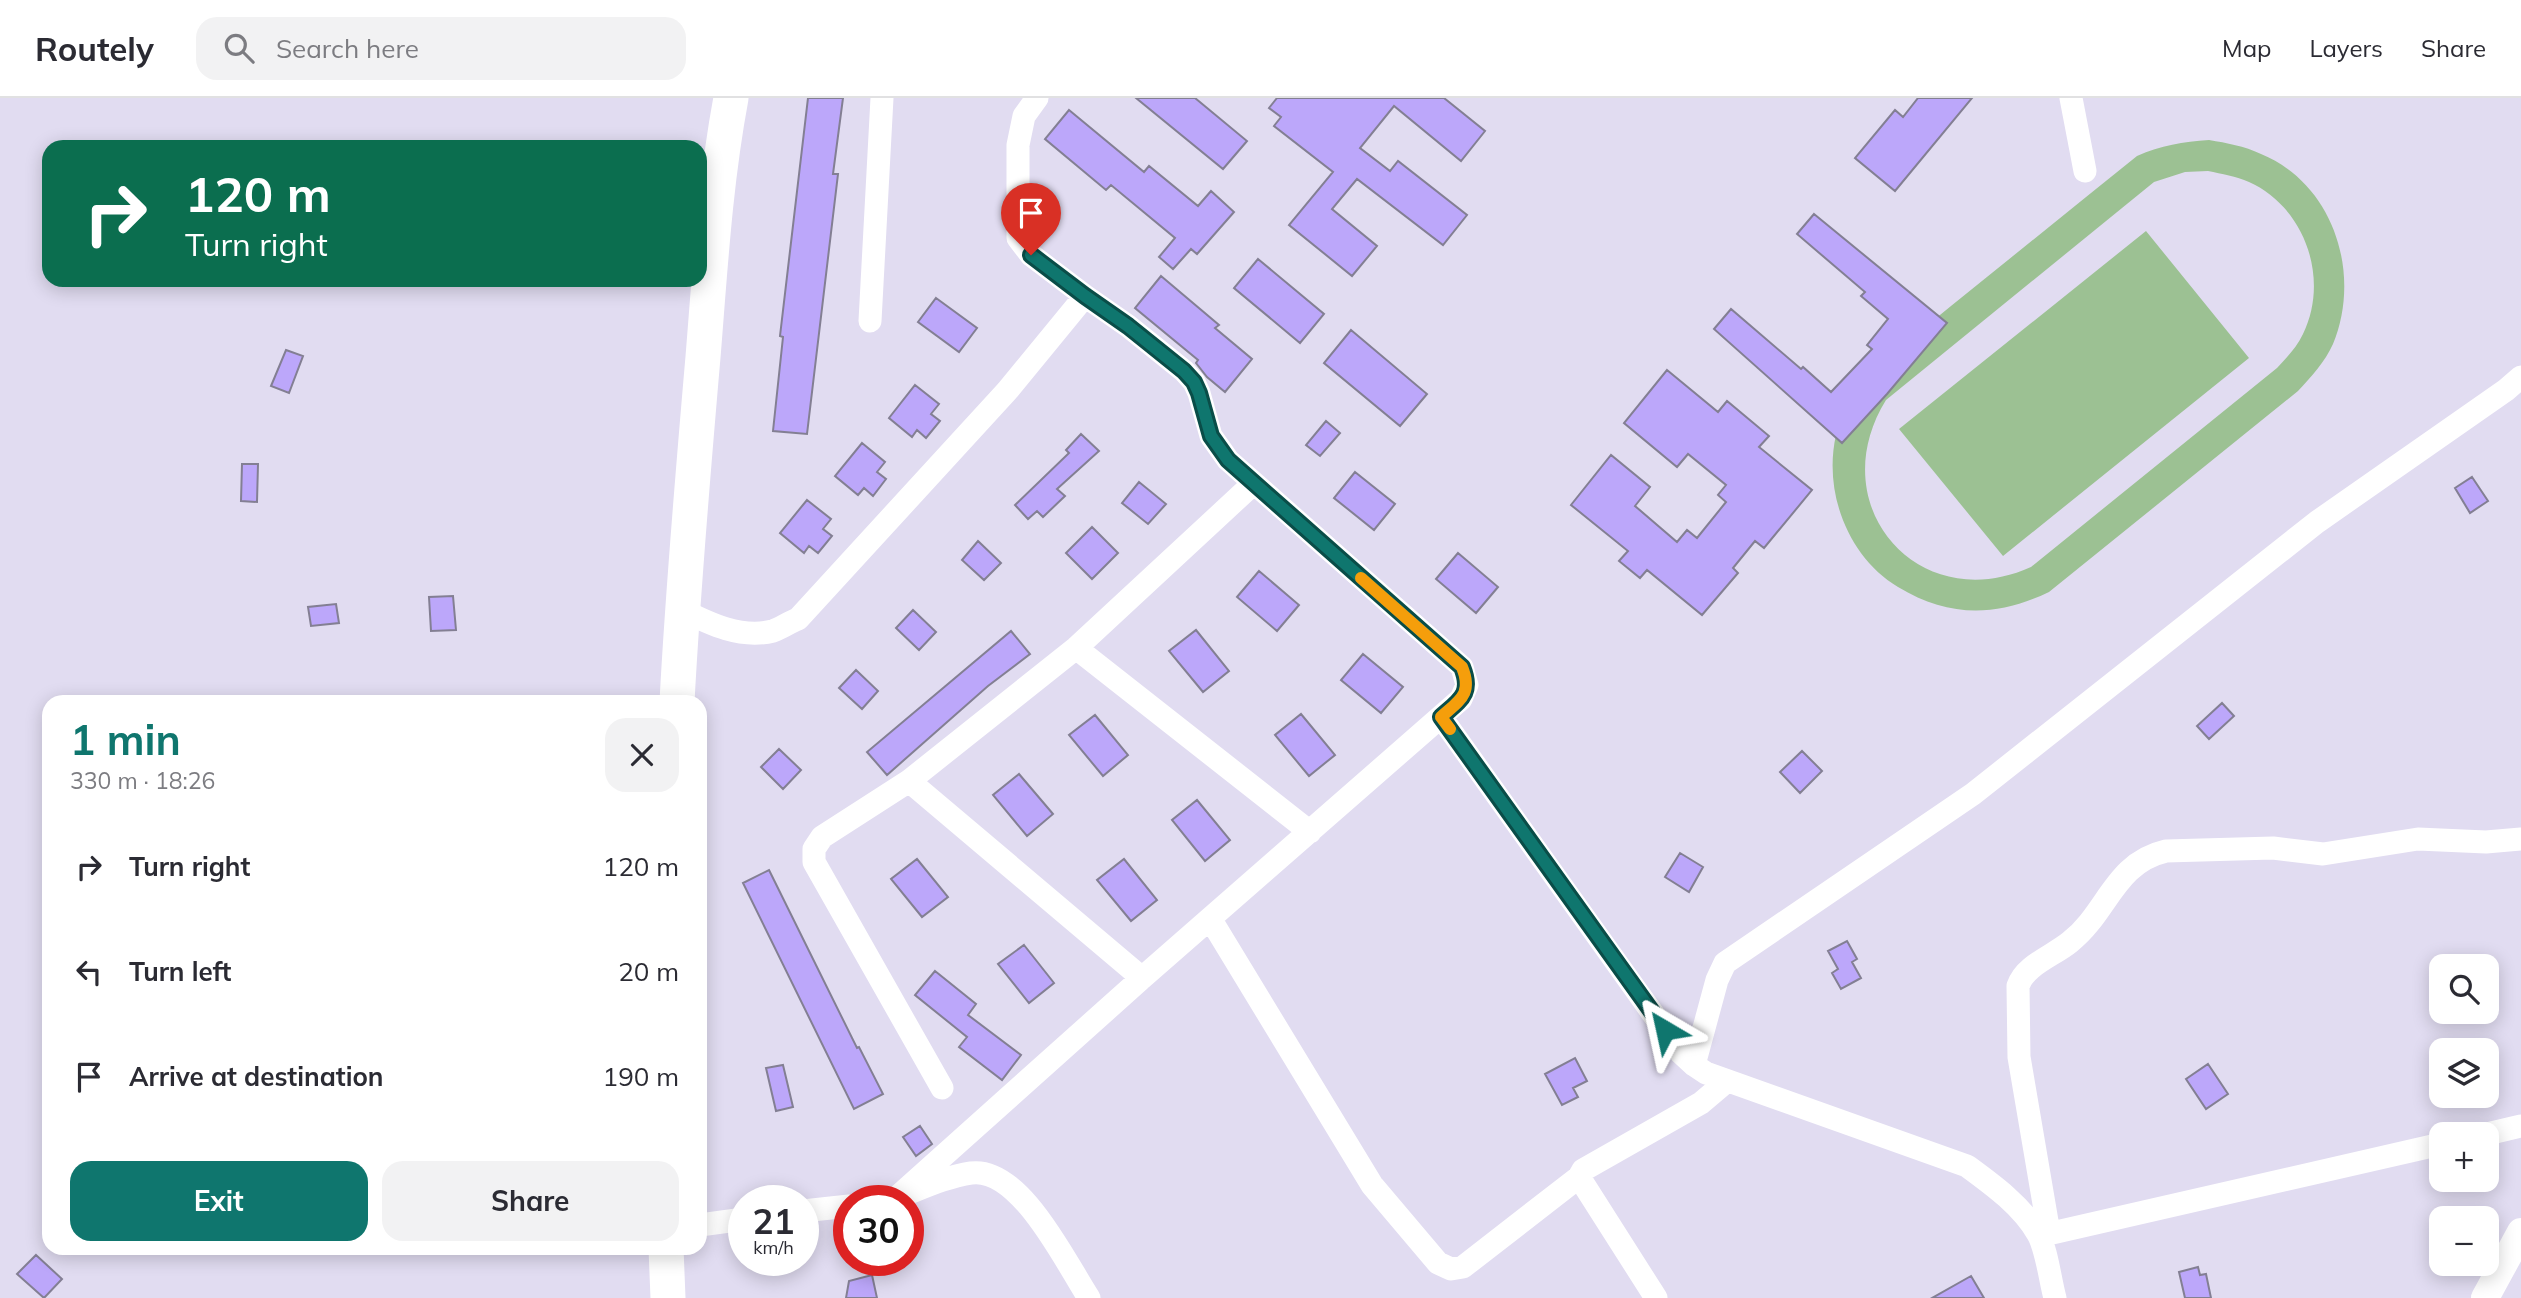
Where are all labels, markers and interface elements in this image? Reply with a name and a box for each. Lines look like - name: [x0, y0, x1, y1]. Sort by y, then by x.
- search box: [196, 17, 686, 80]
- text: Routely: [35, 28, 154, 69]
- icon: search: [220, 29, 258, 67]
- text: Search here: [276, 32, 419, 65]
- text: Map: [2222, 33, 2271, 63]
- text: Layers: [2309, 33, 2383, 63]
- text: Share: [2421, 33, 2486, 63]
- text: 120 m: [185, 163, 331, 224]
- icon: right: [70, 168, 161, 259]
- pin: [1001, 183, 1061, 255]
- icon: arrive: [1012, 194, 1050, 232]
- text: Turn right: [185, 224, 328, 264]
- text: 1 min: [70, 713, 181, 766]
- button: close: [605, 718, 679, 792]
- text: 330 m · 18:26: [70, 766, 215, 795]
- icon: right: [70, 848, 108, 886]
- text: Turn right: [129, 850, 250, 883]
- text: 120 m: [603, 850, 679, 883]
- icon: left: [70, 953, 108, 991]
- map controls: [2429, 954, 2499, 1276]
- button: search: [2429, 954, 2499, 1024]
- text: Turn left: [129, 955, 231, 988]
- text: 20 m: [618, 955, 679, 988]
- position arrow: [1628, 993, 1702, 1067]
- button: layers: [2429, 1038, 2499, 1108]
- icon: arrive: [70, 1058, 108, 1096]
- text: Arrive at destination: [129, 1060, 384, 1093]
- text: 190 m: [603, 1060, 679, 1093]
- button: +: [2429, 1122, 2499, 1192]
- button: Exit: [70, 1161, 368, 1241]
- button: Share: [382, 1161, 679, 1241]
- speed limit sign: 30: [833, 1185, 924, 1276]
- text: 21: [752, 1199, 795, 1243]
- button: −: [2429, 1206, 2499, 1276]
- text: km/h: [753, 1236, 794, 1259]

